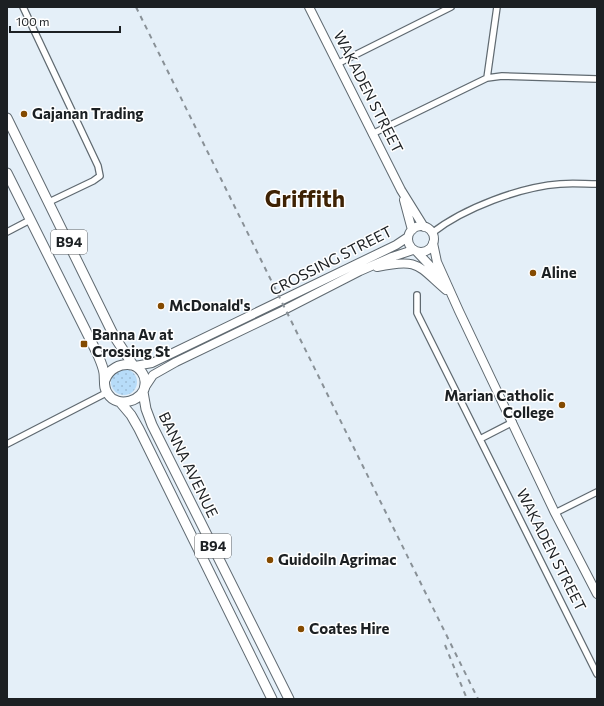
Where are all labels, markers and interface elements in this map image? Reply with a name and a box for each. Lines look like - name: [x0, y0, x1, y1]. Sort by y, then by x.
- scale bar: [10, 8, 120, 34]
- text: 100 m: [16, 14, 50, 28]
- street label: WAKADEN STREET: [330, 27, 408, 156]
- place label: Gajanan Trading: [32, 104, 144, 122]
- marker: Gajanan Trading: [19, 109, 29, 119]
- district label: Griffith: [265, 184, 345, 212]
- street label: CROSSING STREET: [266, 221, 395, 299]
- road number: B94: [51, 230, 87, 254]
- place label: Aline: [541, 263, 577, 281]
- marker: Aline: [528, 268, 538, 278]
- place label: McDonald's: [169, 296, 250, 314]
- marker: McDonald's: [156, 301, 166, 311]
- place label: Banna Av at Crossing St: [92, 325, 173, 360]
- marker: Banna Av at Crossing St: [79, 339, 89, 349]
- place label: Marian Catholic College: [444, 386, 554, 421]
- marker: Marian Catholic College: [557, 400, 567, 410]
- street label: BANNA AVENUE: [156, 409, 222, 520]
- street label: WAKADEN STREET: [513, 485, 591, 614]
- road number: B94: [195, 534, 231, 558]
- place label: Guidoiln Agrimac: [278, 550, 396, 568]
- marker: Guidoiln Agrimac: [265, 555, 275, 565]
- place label: Coates Hire: [309, 619, 390, 637]
- marker: Coates Hire: [296, 624, 306, 634]

